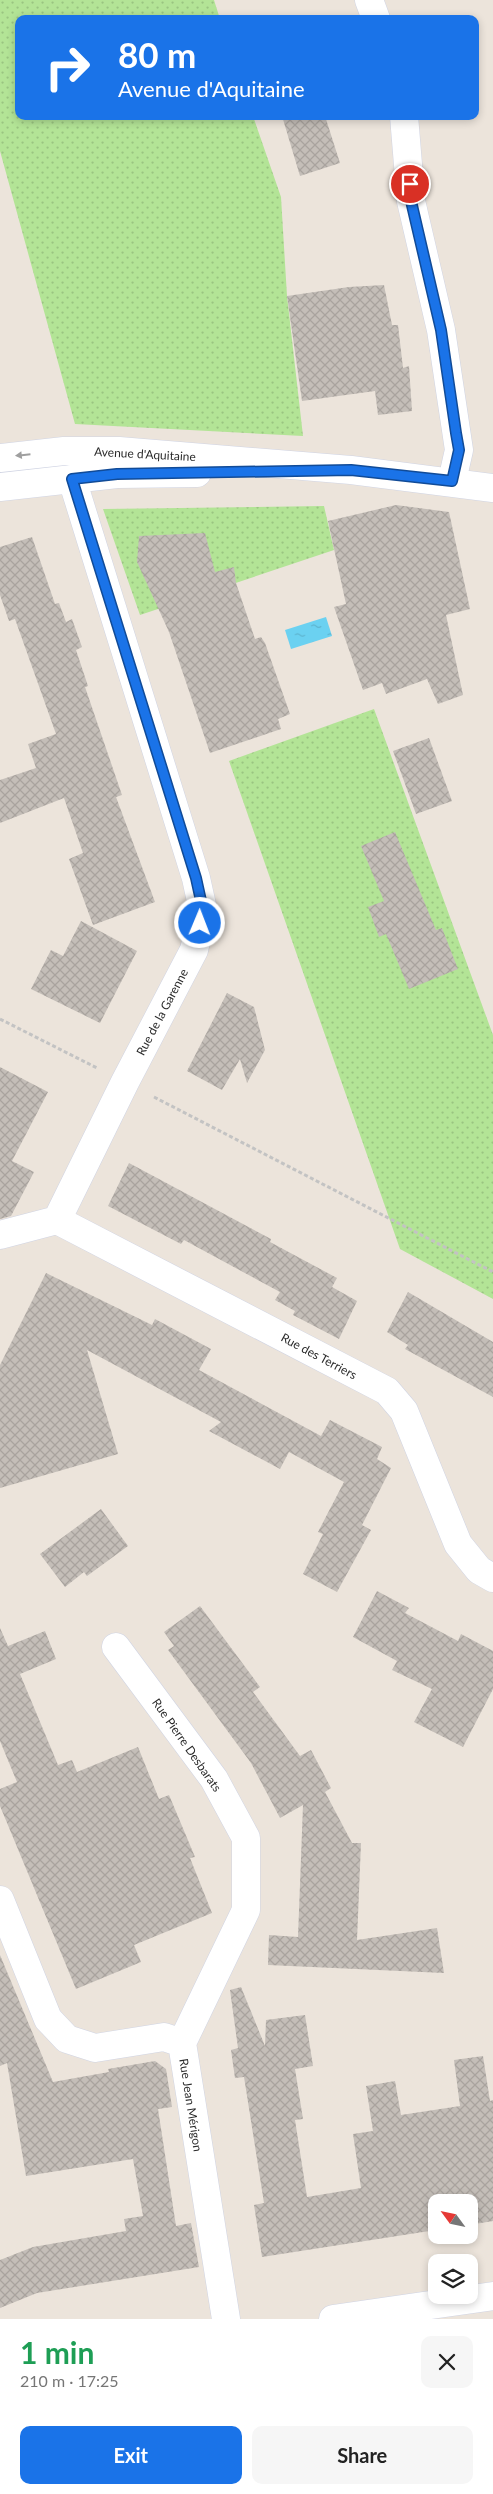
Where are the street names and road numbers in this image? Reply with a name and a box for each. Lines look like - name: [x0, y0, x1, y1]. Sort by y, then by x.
- street label: Avenue d'Aquitaine: [94, 444, 196, 464]
- street label: Rue de la Garenne: [133, 966, 191, 1058]
- street label: Rue des Terriers: [278, 1330, 360, 1382]
- street label: Rue Pierre Desbarats: [149, 1695, 225, 1795]
- street label: Rue Jean Mérigon: [176, 2057, 206, 2153]

